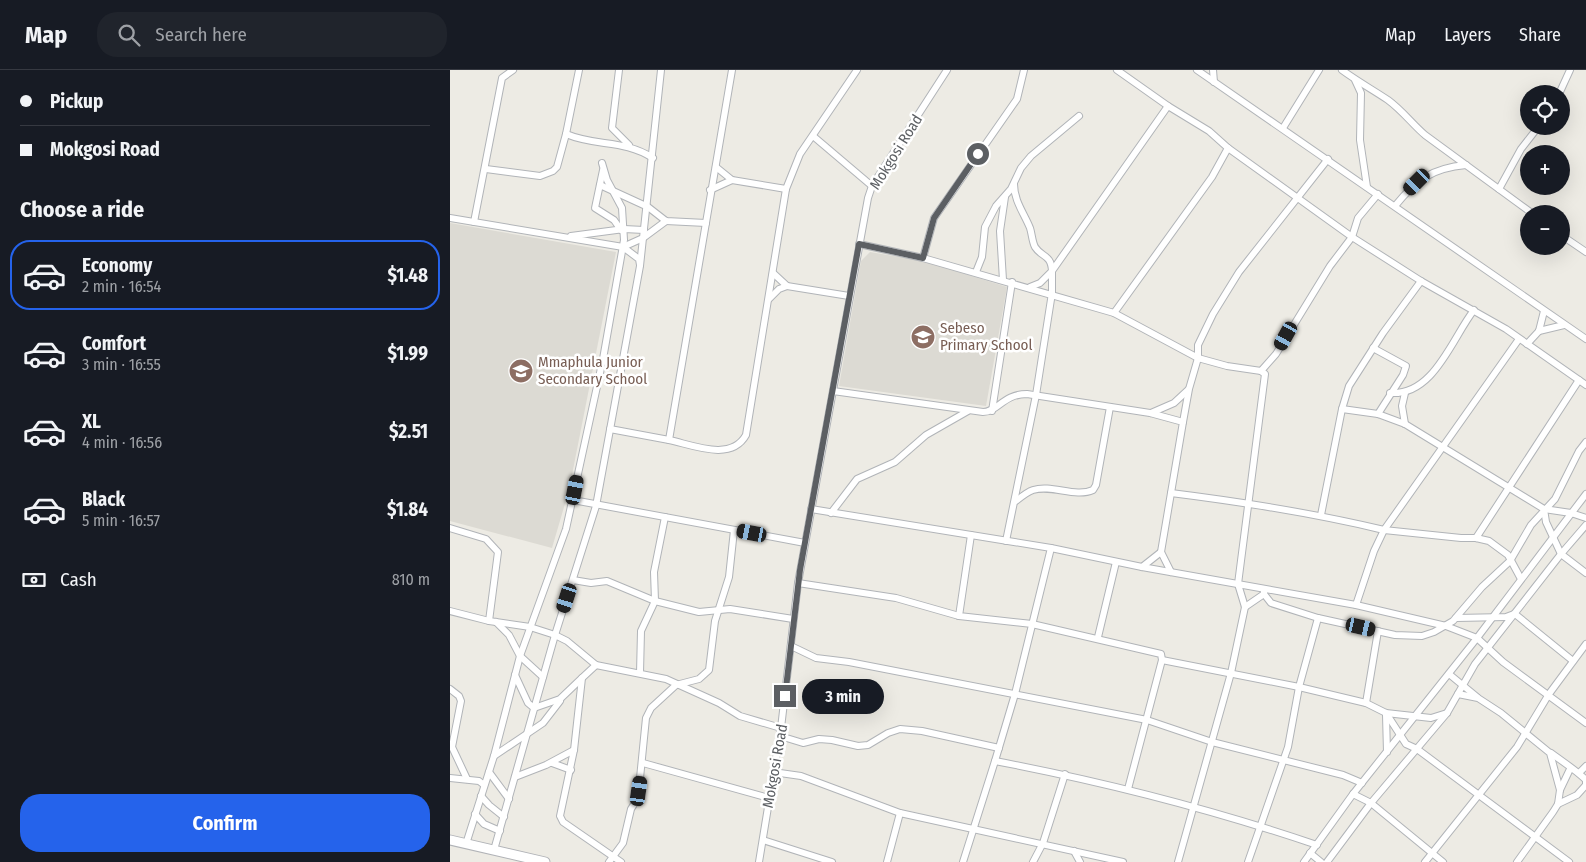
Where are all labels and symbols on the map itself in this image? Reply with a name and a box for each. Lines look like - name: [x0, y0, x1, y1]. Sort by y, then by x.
- street label: Mokgosi Road: [866, 111, 926, 193]
- route start: [967, 143, 989, 165]
- car: [1401, 166, 1432, 198]
- place label: Sebeso Primary School: [940, 319, 1032, 354]
- car: [1272, 319, 1299, 353]
- school or university icon: Sebeso Primary School: [910, 324, 936, 350]
- place label: Mmaphula Junior Secondary School: [538, 353, 647, 388]
- school or university icon: Mmaphula Junior Secondary School: [508, 358, 534, 384]
- car: [564, 474, 585, 506]
- car: [735, 523, 768, 543]
- car: [555, 581, 578, 615]
- car: [1344, 616, 1377, 638]
- callout: 3 min: [802, 678, 885, 714]
- route end: [774, 685, 796, 707]
- street label: Mokgosi Road: [759, 723, 791, 809]
- car: [629, 775, 648, 807]

